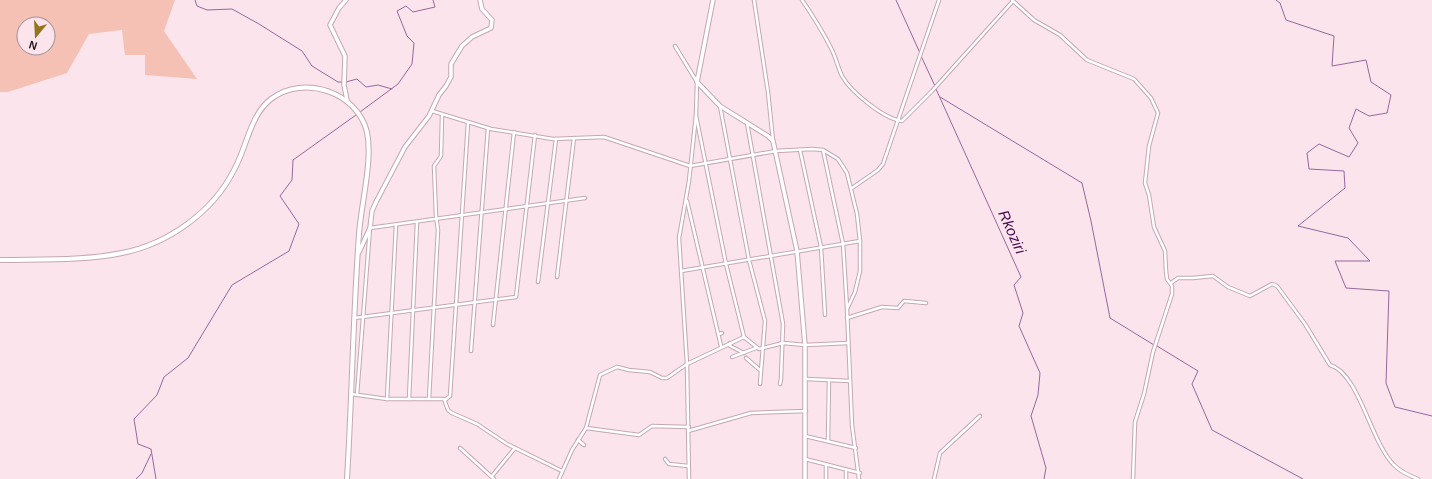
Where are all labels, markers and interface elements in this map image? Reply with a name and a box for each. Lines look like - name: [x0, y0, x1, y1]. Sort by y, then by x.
- north arrow: [16, 16, 56, 56]
- text: N: [27, 39, 39, 52]
- water label: Rkoziri: [995, 207, 1030, 257]

